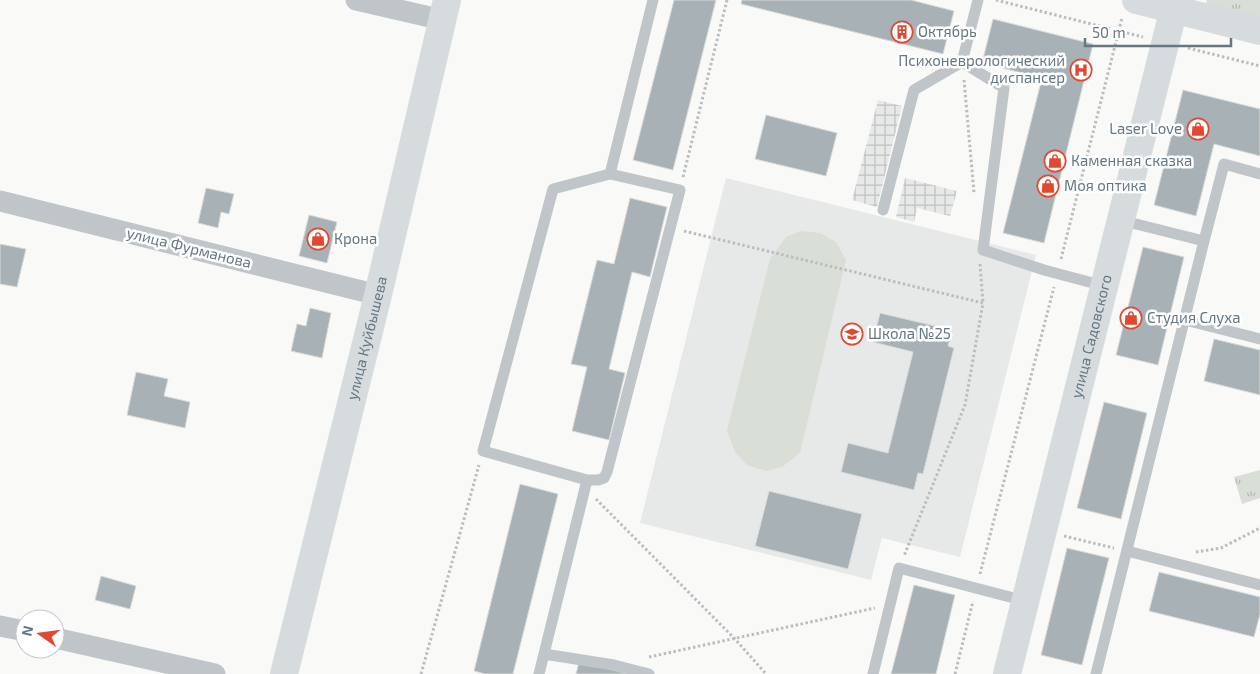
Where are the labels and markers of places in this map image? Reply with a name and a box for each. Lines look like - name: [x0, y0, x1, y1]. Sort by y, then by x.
- building icon: Октябрь: [890, 20, 914, 44]
- place label: Октябрь: [918, 22, 977, 40]
- place label: Психоневрологический диспансер: [898, 51, 1065, 86]
- hospital icon: Психоневрологический диспансер: [1069, 58, 1093, 82]
- shop icon: Laser Love: [1186, 117, 1210, 141]
- place label: Laser Love: [1109, 119, 1182, 137]
- shop icon: Каменная сказка: [1043, 149, 1067, 173]
- place label: Каменная сказка: [1071, 151, 1192, 169]
- shop icon: Моя оптика: [1036, 174, 1060, 198]
- place label: Моя оптика: [1064, 176, 1147, 194]
- shop icon: Крона: [306, 227, 330, 251]
- place label: Крона: [334, 229, 377, 247]
- shop icon: Студия Слуха: [1119, 306, 1143, 330]
- place label: Студия Слуха: [1147, 308, 1241, 327]
- school or university icon: Школа №25: [840, 322, 864, 346]
- place label: Школа №25: [868, 324, 951, 342]

